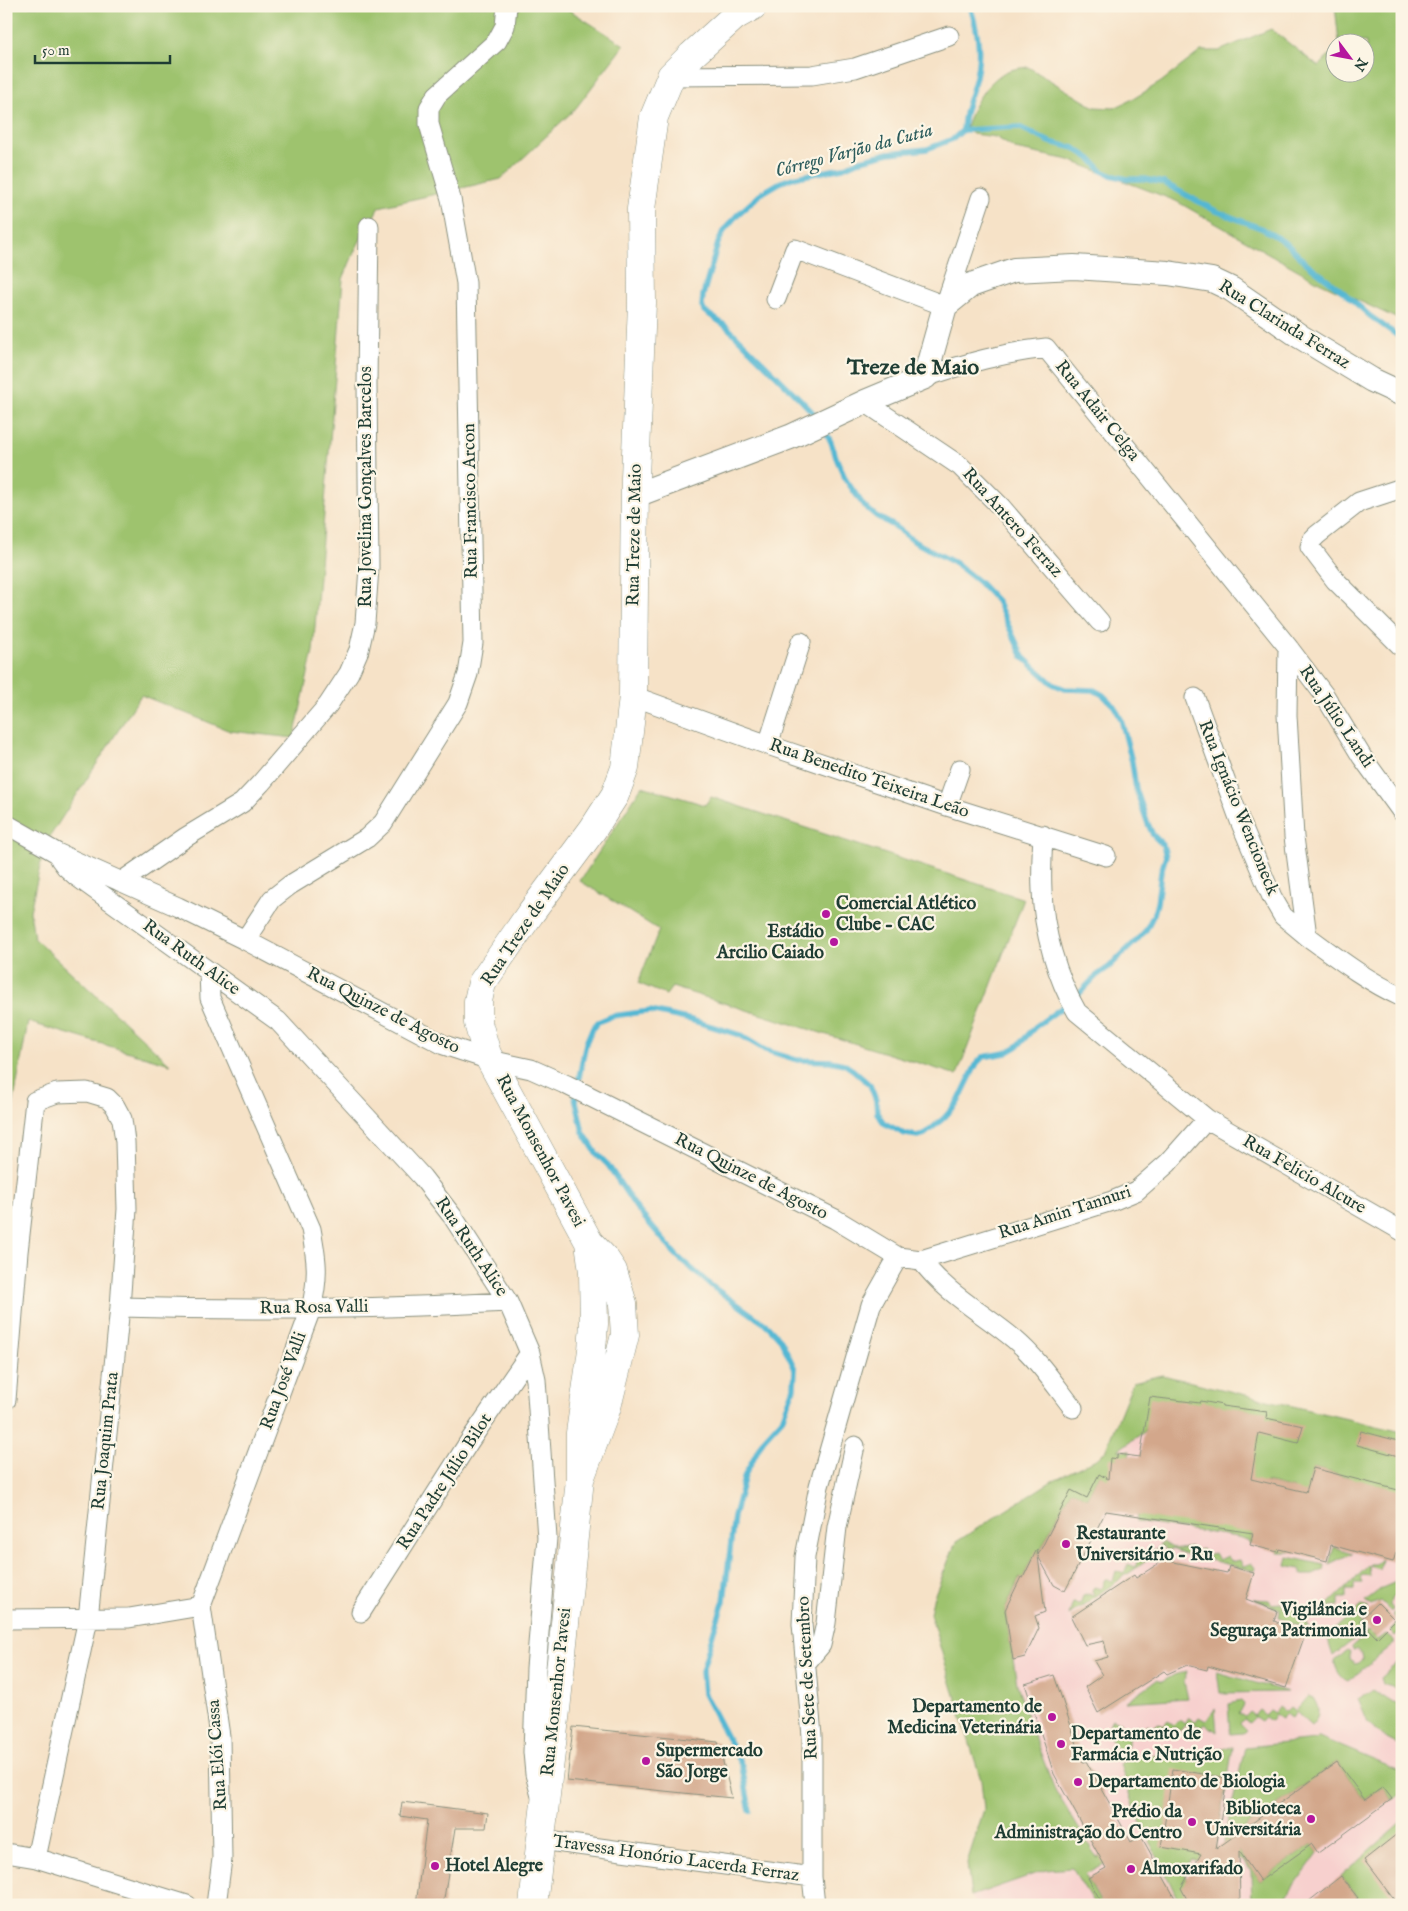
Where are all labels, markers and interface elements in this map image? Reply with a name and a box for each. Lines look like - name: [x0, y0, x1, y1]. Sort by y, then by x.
- scale bar: [35, 32, 170, 64]
- north arrow: [1326, 32, 1376, 82]
- text: 50 m: [42, 41, 70, 60]
- text: N: [1349, 54, 1372, 74]
- water label: Córrego Varjão da Cutia: [772, 118, 936, 184]
- street label: Rua Clarinda Ferraz: [1214, 275, 1354, 375]
- district label: Treze de Maio: [846, 354, 979, 382]
- street label: Rua Adair Celga: [1049, 356, 1145, 466]
- street label: Rua Jovelina Gonçalves Barcelos: [355, 366, 378, 608]
- street label: Rua Francisco Arcon: [458, 423, 484, 579]
- street label: Rua Treze de Maio: [622, 463, 648, 607]
- street label: Rua Antero Ferraz: [957, 463, 1067, 583]
- street label: Rua Júlio Landi: [1293, 661, 1379, 773]
- street label: Rua Ignácio Wencioneck: [1192, 717, 1284, 899]
- street label: Rua Benedito Teixeira Leão: [766, 734, 972, 824]
- street label: Rua Treze de Maio: [477, 859, 576, 991]
- place label: Comercial Atlético Clube - CAC: [836, 893, 977, 937]
- marker: Comercial Atlético Clube - CAC: [820, 908, 832, 920]
- street label: Rua Ruth Alice: [138, 915, 244, 1001]
- place label: Estádio Arcilio Caiado: [716, 921, 824, 965]
- marker: Estádio Arcilio Caiado: [828, 936, 840, 948]
- street label: Rua Quinze de Agosto: [302, 962, 464, 1060]
- street label: Rua Monsenhor Pavesi: [490, 1071, 590, 1231]
- street label: Rua Quinze de Agosto: [670, 1128, 832, 1226]
- street label: Rua Felicio Alcure: [1238, 1130, 1370, 1220]
- street label: Rua Amin Tannuri: [996, 1181, 1135, 1245]
- street label: Rua Ruth Alice: [429, 1193, 513, 1301]
- street label: Rua Rosa Valli: [259, 1296, 369, 1320]
- street label: Rua José Valli: [256, 1329, 312, 1433]
- street label: Rua Joaquim Prata: [87, 1371, 125, 1511]
- street label: Rua Padre Júlio Bilot: [392, 1409, 498, 1555]
- place label: Restaurante Universitário - Ru: [1075, 1523, 1214, 1567]
- marker: Restaurante Universitário - Ru: [1060, 1538, 1072, 1550]
- street label: Rua Sete de Setembro: [792, 1595, 824, 1760]
- place label: Vigilância e Seguraça Patrimonial: [1210, 1599, 1368, 1643]
- street label: Rua Monsenhor Pavesi: [537, 1606, 577, 1778]
- marker: Vigilância e Seguraça Patrimonial: [1371, 1614, 1383, 1626]
- place label: Departamento de Medicina Veterinária: [887, 1696, 1043, 1740]
- street label: Rua Elói Cassa: [203, 1698, 233, 1811]
- marker: Departamento de Medicina Veterinária: [1046, 1711, 1058, 1723]
- place label: Departamento de Farmácia e Nutrição: [1071, 1723, 1222, 1767]
- marker: Departamento de Farmácia e Nutrição: [1055, 1738, 1067, 1750]
- place label: Supermercado São Jorge: [656, 1740, 763, 1784]
- marker: Supermercado São Jorge: [640, 1755, 652, 1767]
- place label: Departamento de Biologia: [1088, 1771, 1286, 1794]
- marker: Departamento de Biologia: [1072, 1776, 1084, 1788]
- place label: Biblioteca Universitária: [1204, 1798, 1302, 1842]
- place label: Prédio da Administração do Centro: [994, 1801, 1183, 1845]
- marker: Biblioteca Universitária: [1305, 1813, 1317, 1825]
- marker: Prédio da Administração do Centro: [1186, 1816, 1198, 1828]
- street label: Travessa Honório Lacerda Ferraz: [551, 1830, 801, 1888]
- place label: Hotel Alegre: [445, 1855, 544, 1878]
- place label: Almoxarifado: [1140, 1858, 1243, 1881]
- marker: Hotel Alegre: [429, 1860, 441, 1872]
- marker: Almoxarifado: [1125, 1863, 1137, 1875]

